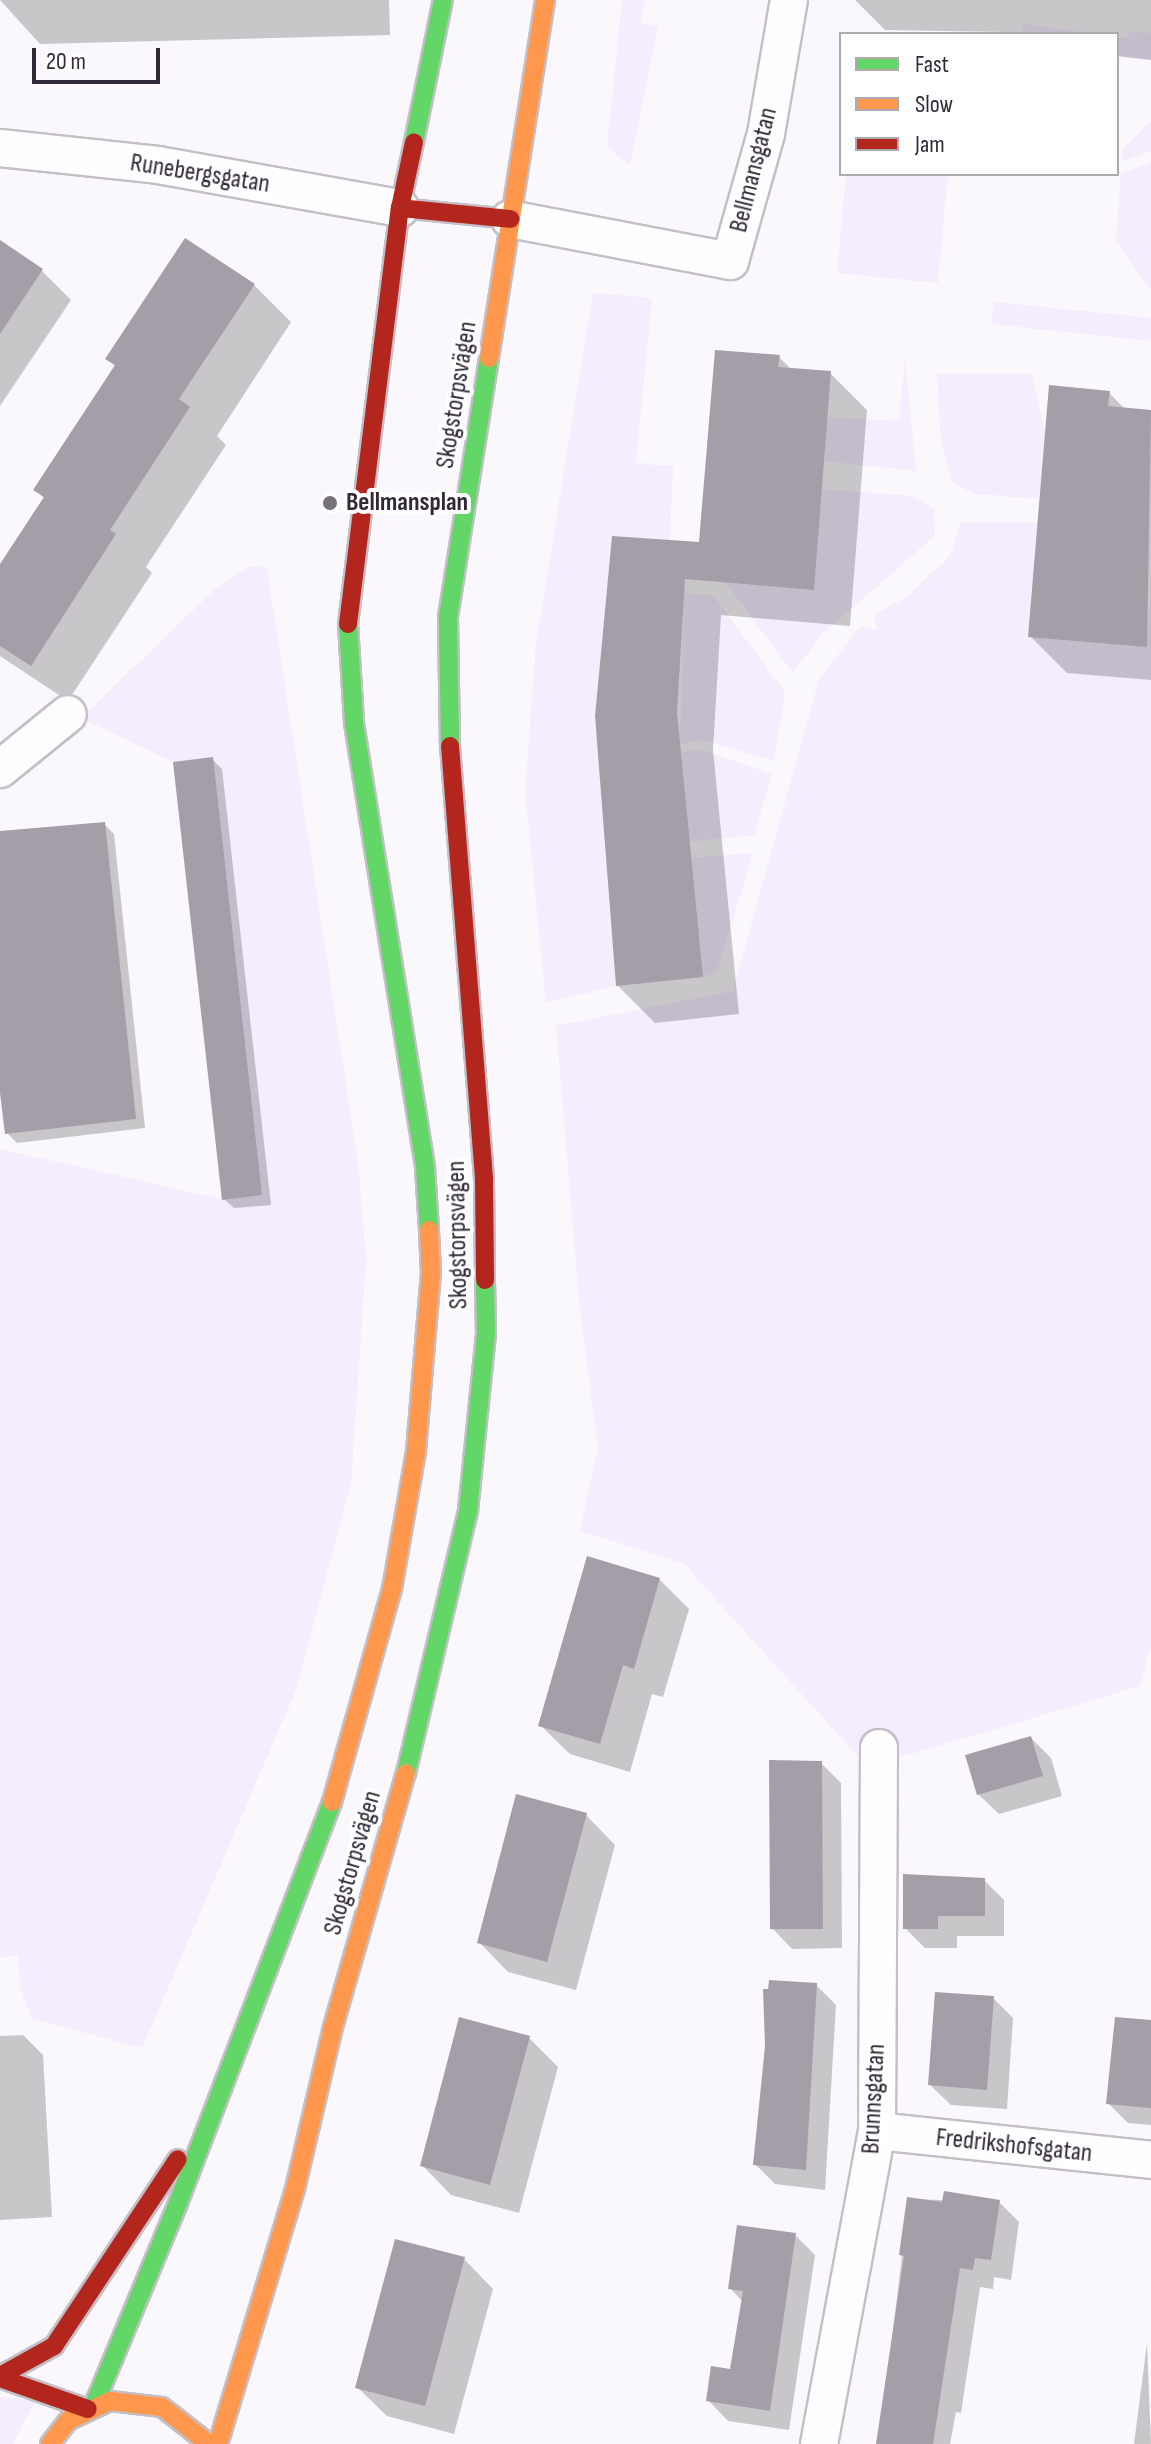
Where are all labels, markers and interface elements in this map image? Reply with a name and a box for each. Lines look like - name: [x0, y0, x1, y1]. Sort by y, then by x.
- scale bar: [36, 32, 164, 82]
- legend: [839, 32, 1119, 176]
- text: 20 m: [46, 47, 86, 76]
- text: Fast: [915, 50, 949, 79]
- text: Slow: [915, 90, 953, 119]
- street label: Bellmansgatan: [723, 104, 785, 236]
- text: Jam: [915, 130, 945, 159]
- street label: Runebergsgatan: [128, 148, 272, 200]
- street label: Skogstorpsvägen: [430, 319, 484, 471]
- place label: Bellmansplan: [346, 487, 468, 519]
- marker: Bellmansplan: [321, 494, 339, 512]
- street label: Skogstorpsvägen: [441, 1160, 475, 1310]
- street label: Skogstorpsvägen: [318, 1787, 388, 1939]
- street label: Brunnsgatan: [856, 2043, 892, 2155]
- street label: Fredrikshofsgatan: [934, 2122, 1094, 2170]

